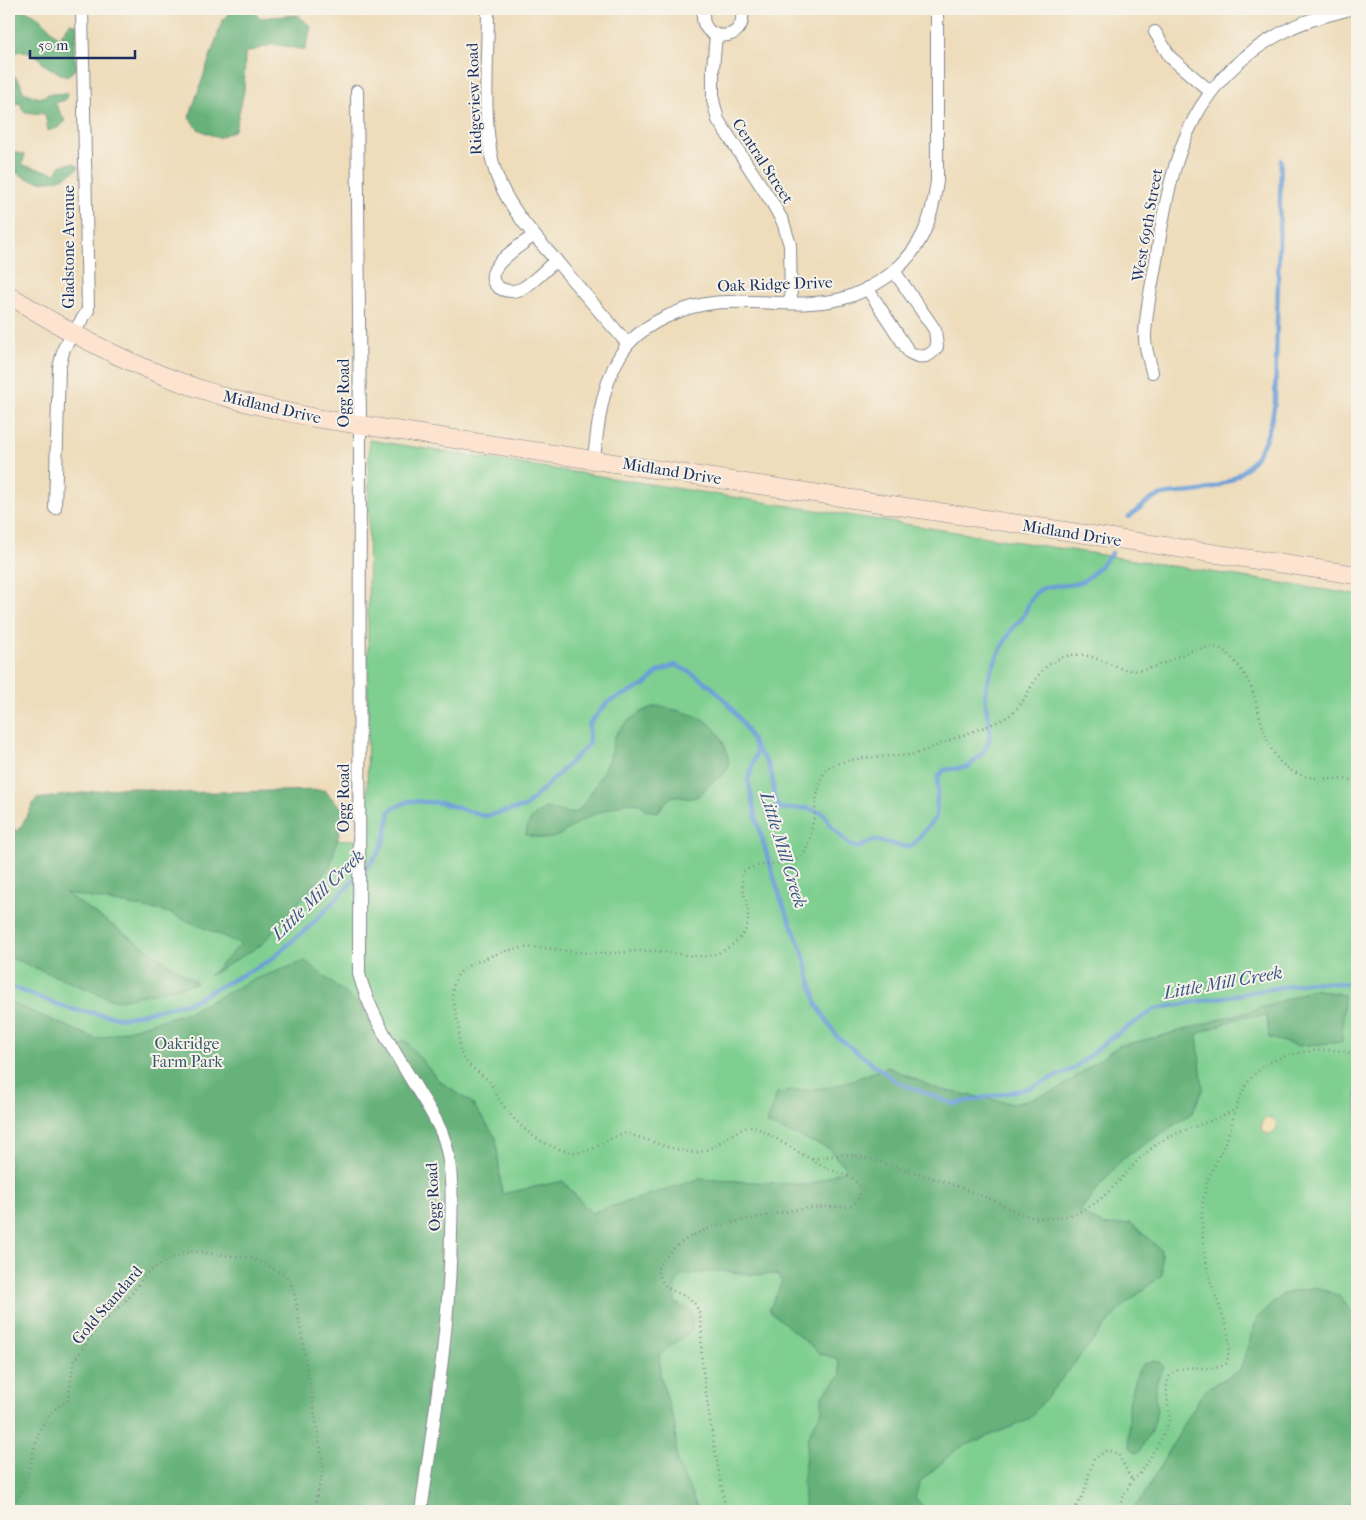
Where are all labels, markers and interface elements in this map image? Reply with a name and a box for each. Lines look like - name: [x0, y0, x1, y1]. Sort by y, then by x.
- scale bar: [30, 28, 135, 60]
- text: 50 m: [38, 36, 69, 54]
- street label: Ridgeview Road: [463, 42, 485, 156]
- street label: Central Street: [728, 115, 798, 207]
- street label: West 69th Street: [1127, 166, 1166, 284]
- street label: Gladstone Avenue: [59, 185, 78, 309]
- street label: Oak Ridge Drive: [717, 272, 833, 296]
- street label: Ogg Road: [334, 358, 353, 427]
- street label: Midland Drive: [221, 386, 323, 428]
- street label: Midland Drive: [621, 454, 723, 488]
- street label: Midland Drive: [1021, 516, 1123, 550]
- street label: Ogg Road: [334, 763, 353, 832]
- water label: Little Mill Creek: [755, 787, 811, 911]
- water label: Little Mill Creek: [266, 846, 369, 946]
- water label: Little Mill Creek: [1160, 962, 1284, 1004]
- park label: Oakridge Farm Park: [151, 1034, 223, 1071]
- street label: Ogg Road: [422, 1162, 444, 1232]
- street label: Gold Standard: [68, 1262, 146, 1348]

